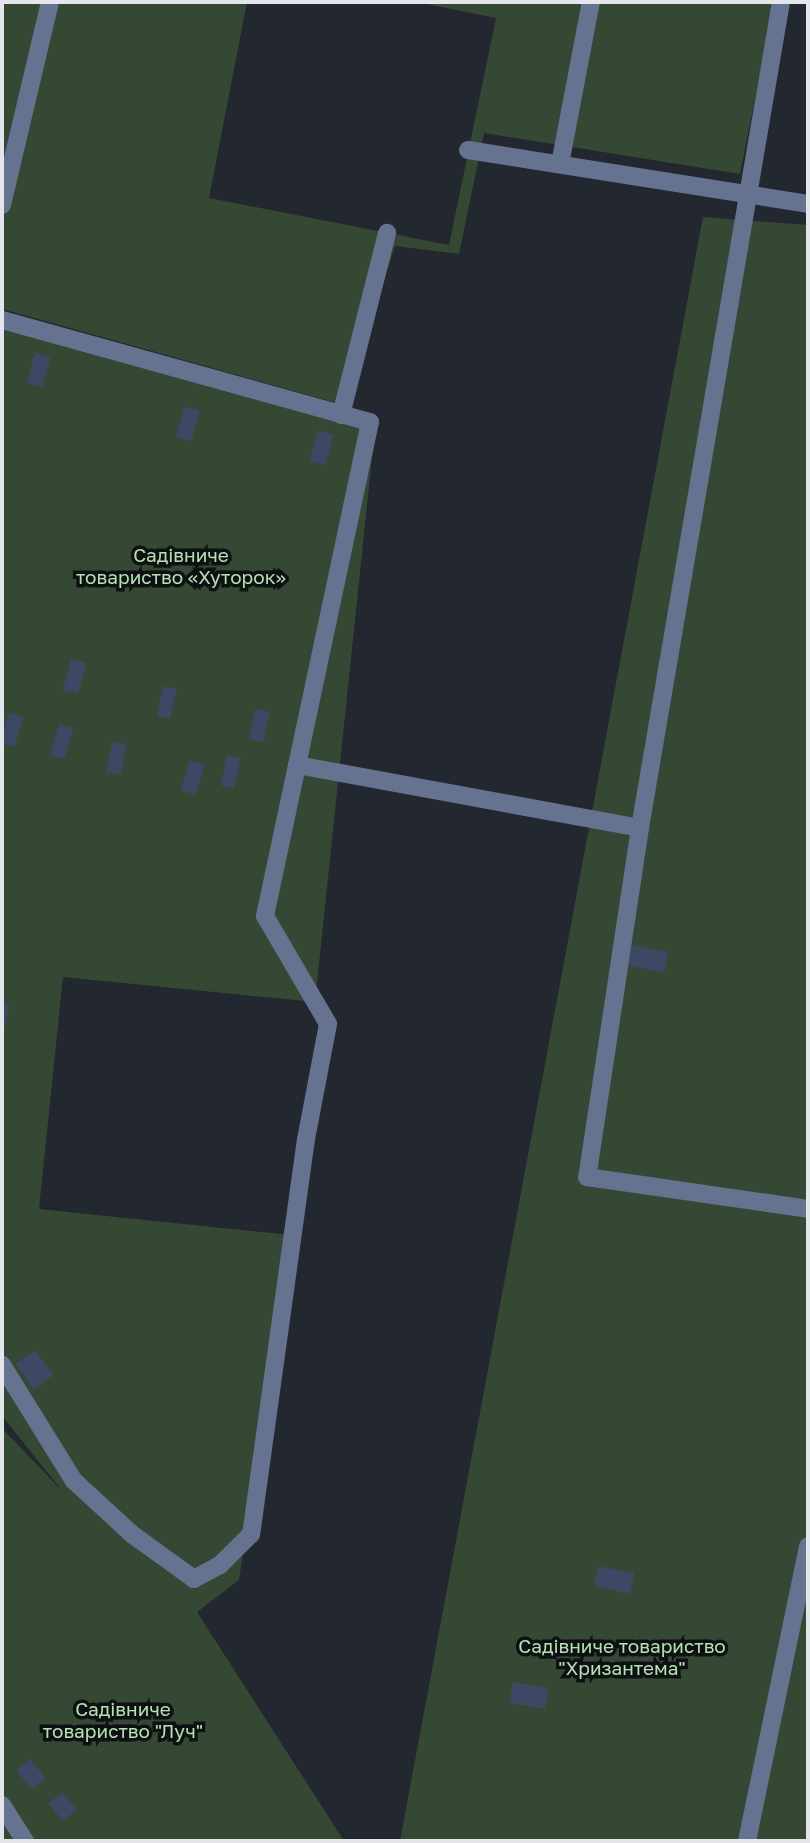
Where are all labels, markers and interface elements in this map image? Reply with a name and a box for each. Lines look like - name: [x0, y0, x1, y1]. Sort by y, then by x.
- park label: Садівниче товариство «Хуторок»: [76, 544, 286, 588]
- park label: Садівниче товариство "Хризантема": [518, 1635, 726, 1679]
- park label: Садівниче товариство "Луч": [43, 1698, 203, 1742]

